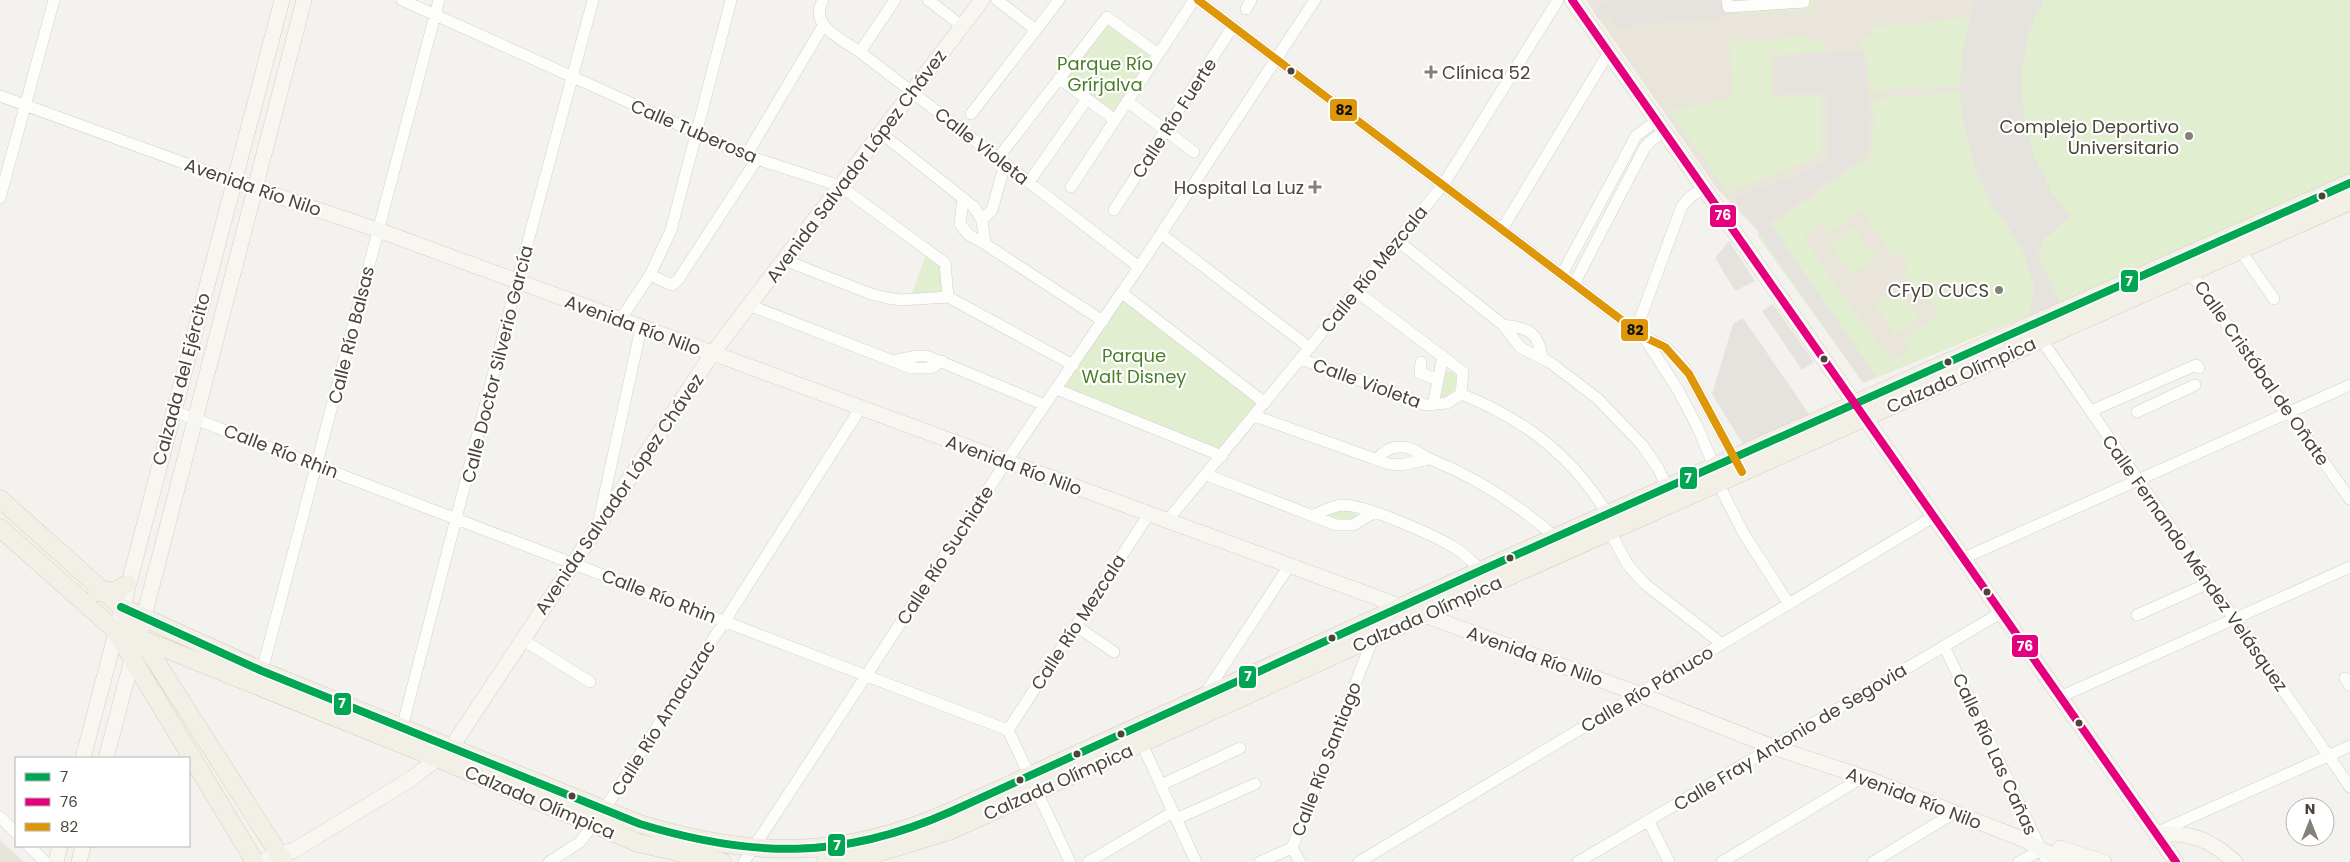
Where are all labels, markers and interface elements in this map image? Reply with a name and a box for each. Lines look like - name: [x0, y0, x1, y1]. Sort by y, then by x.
- street label: Avenida Salvador López Chávez: [760, 44, 952, 288]
- park label: Parque Río Grírjalva: [1057, 51, 1153, 97]
- street label: Calle Río Fuerte: [1126, 53, 1222, 183]
- place label: Clínica 52: [1442, 60, 1530, 85]
- marker: Clínica 52: [1424, 65, 1438, 79]
- unlabelled marker: [1286, 66, 1296, 76]
- street label: Calle Tuberosa: [627, 93, 761, 169]
- line badge: 82: [1329, 98, 1358, 122]
- text: 82: [1335, 100, 1353, 120]
- street label: Calle Violeta: [930, 101, 1034, 191]
- place label: Complejo Deportivo Universitario: [2000, 114, 2179, 160]
- marker: Complejo Deportivo Universitario: [2183, 130, 2195, 142]
- street label: Avenida Río Nilo: [181, 152, 325, 222]
- place label: Hospital La Luz: [1174, 175, 1304, 200]
- marker: Hospital La Luz: [1308, 180, 1322, 194]
- unlabelled marker: [2317, 191, 2327, 201]
- street label: Calle Río Mezcala: [1315, 200, 1433, 338]
- line badge: 76: [1709, 204, 1737, 228]
- text: 76: [1715, 205, 1731, 225]
- street label: Calle Doctor Silverio García: [455, 242, 539, 486]
- street label: Calle Río Balsas: [322, 263, 380, 407]
- line badge: 7: [2120, 269, 2139, 293]
- text: 7: [2125, 271, 2133, 291]
- street label: Calle Cristóbal de Oñate: [2188, 275, 2336, 471]
- place label: CFyD CUCS: [1888, 278, 1989, 303]
- marker: CFyD CUCS: [1993, 284, 2005, 296]
- street label: Avenida Río Nilo: [561, 289, 705, 361]
- street label: Calzada del Ejército: [146, 290, 216, 468]
- line badge: 82: [1620, 318, 1649, 342]
- text: 82: [1626, 320, 1644, 340]
- street label: Calzada Olímpica: [1882, 331, 2040, 419]
- park label: Parque Walt Disney: [1082, 343, 1186, 389]
- street label: Calle Violeta: [1309, 352, 1425, 414]
- unlabelled marker: [1819, 354, 1829, 364]
- unlabelled marker: [1943, 357, 1953, 367]
- street label: Avenida Salvador López Chávez: [529, 369, 709, 619]
- street label: Calle Río Rhin: [220, 418, 342, 484]
- street label: Avenida Río Nilo: [942, 429, 1086, 501]
- street label: Calle Fernando Méndez Velásquez: [2096, 430, 2294, 696]
- line badge: 7: [1679, 466, 1698, 490]
- text: 7: [1684, 468, 1692, 488]
- street label: Calle Río Suchiate: [891, 480, 999, 630]
- street label: Calle Río Mezcala: [1025, 549, 1131, 695]
- unlabelled marker: [1505, 553, 1515, 563]
- street label: Calle Río Rhin: [598, 563, 720, 629]
- street label: Calzada Olímpica: [1348, 570, 1506, 658]
- unlabelled marker: [1982, 587, 1992, 597]
- street label: Avenida Río Nilo: [1463, 620, 1607, 692]
- unlabelled marker: [1327, 633, 1337, 643]
- line badge: 76: [2011, 634, 2039, 658]
- street label: Calle Río Amacuzac: [605, 635, 721, 801]
- text: 76: [2017, 636, 2033, 656]
- street label: Calle Río Pánuco: [1576, 639, 1718, 739]
- street label: Calle Fray Antonio de Segovia: [1669, 657, 1911, 817]
- line badge: 7: [1238, 665, 1257, 689]
- text: 7: [1244, 666, 1252, 686]
- street label: Calle Río Las Cañas: [1947, 669, 2043, 839]
- street label: Calle Río Santiago: [1285, 678, 1367, 840]
- line badge: 7: [333, 692, 352, 716]
- text: 7: [338, 693, 346, 713]
- unlabelled marker: [2074, 718, 2084, 728]
- unlabelled marker: [1116, 729, 1126, 739]
- street label: Calzada Olímpica: [979, 738, 1137, 826]
- unlabelled marker: [1072, 749, 1082, 759]
- legend: [15, 757, 190, 847]
- street label: Calzada Olímpica: [461, 759, 619, 845]
- street label: Avenida Río Nilo: [1843, 761, 1985, 835]
- text: 7: [60, 766, 68, 787]
- unlabelled marker: [1015, 775, 1025, 785]
- text: 76: [60, 791, 78, 812]
- unlabelled marker: [567, 791, 577, 801]
- north arrow: [2285, 797, 2335, 847]
- text: N: [2305, 799, 2315, 819]
- text: 82: [60, 816, 78, 837]
- line badge: 7: [827, 833, 846, 857]
- text: 7: [833, 835, 841, 855]

